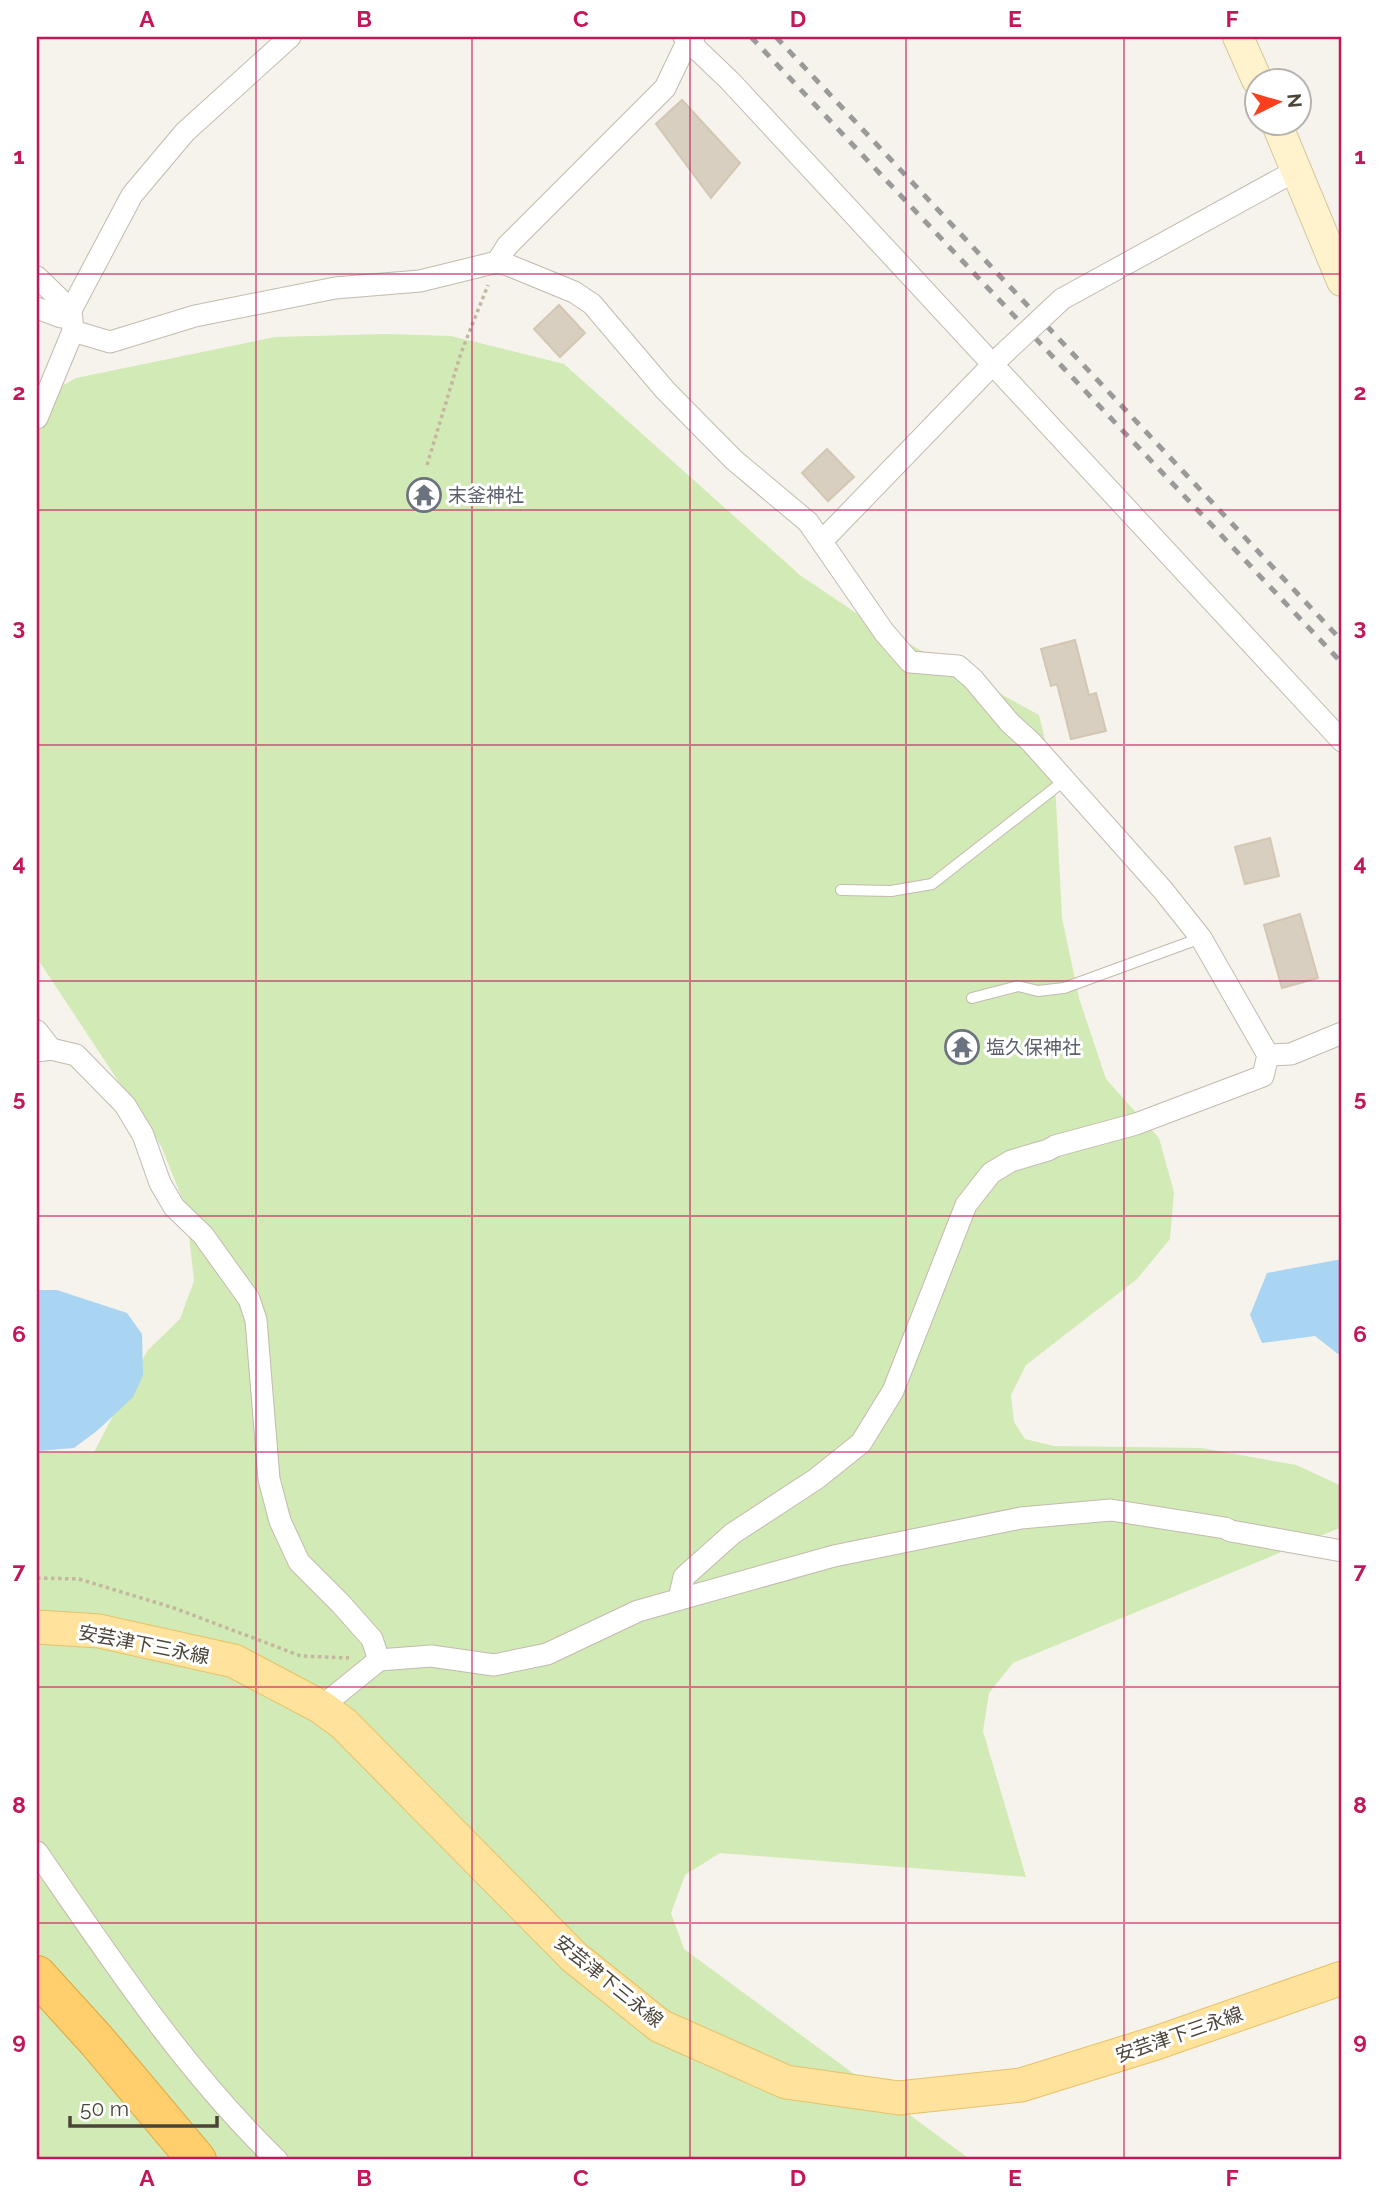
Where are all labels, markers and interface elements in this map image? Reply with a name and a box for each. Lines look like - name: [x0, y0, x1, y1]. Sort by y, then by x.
- text: A: [139, 5, 155, 32]
- text: B: [356, 5, 372, 32]
- text: C: [573, 5, 589, 32]
- text: D: [790, 5, 806, 32]
- text: E: [1008, 5, 1022, 32]
- text: F: [1225, 5, 1239, 32]
- north arrow: [1242, 66, 1312, 136]
- text: N: [1283, 92, 1307, 109]
- text: 1: [13, 142, 25, 169]
- text: 1: [1354, 142, 1366, 169]
- text: 2: [13, 378, 25, 405]
- text: 2: [1354, 378, 1366, 405]
- temple icon: 末釜神社: [405, 476, 443, 514]
- place label: 末釜神社: [448, 484, 524, 506]
- text: 3: [13, 613, 25, 640]
- text: 3: [1354, 613, 1366, 640]
- text: 4: [12, 849, 26, 876]
- text: 4: [1353, 849, 1367, 876]
- temple icon: 塩久保神社: [943, 1028, 981, 1066]
- place label: 塩久保神社: [986, 1036, 1081, 1058]
- text: 5: [13, 1084, 26, 1111]
- text: 5: [1354, 1084, 1367, 1111]
- text: 6: [12, 1320, 26, 1347]
- text: 6: [1353, 1320, 1367, 1347]
- text: 7: [13, 1556, 26, 1583]
- text: 7: [1354, 1556, 1367, 1583]
- street label: 安芸津下三永線: [77, 1621, 211, 1667]
- text: 8: [12, 1791, 26, 1818]
- text: 8: [1353, 1791, 1367, 1818]
- street label: 安芸津下三永線: [550, 1931, 668, 2031]
- street label: 安芸津下三永線: [1113, 2002, 1245, 2066]
- text: 9: [12, 2027, 26, 2054]
- text: 9: [1353, 2027, 1367, 2054]
- scale bar: [70, 2085, 217, 2129]
- text: 50 m: [80, 2096, 129, 2121]
- text: A: [139, 2164, 155, 2191]
- text: B: [356, 2164, 372, 2191]
- text: C: [573, 2164, 589, 2191]
- text: D: [790, 2164, 806, 2191]
- text: E: [1008, 2164, 1022, 2191]
- text: F: [1225, 2164, 1239, 2191]

